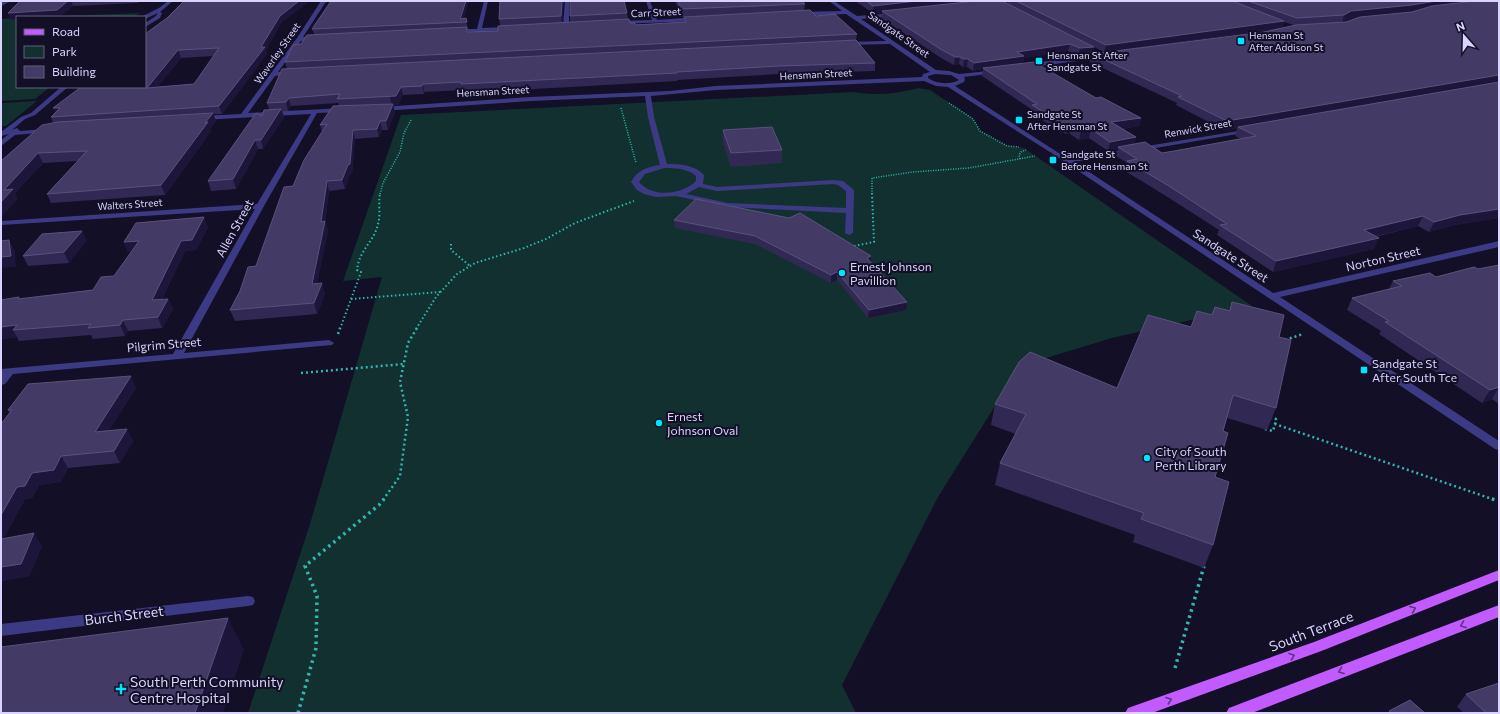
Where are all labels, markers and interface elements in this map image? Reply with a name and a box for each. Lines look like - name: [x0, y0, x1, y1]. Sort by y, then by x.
- street label: Carr Street: [631, 5, 681, 19]
- street label: Sandgate Street: [866, 8, 932, 60]
- legend: [16, 16, 146, 88]
- north arrow: [1444, 16, 1484, 56]
- text: N: [1454, 19, 1467, 34]
- street label: Waverley Street: [251, 20, 303, 86]
- text: Road: [52, 24, 80, 38]
- place label: Hensman St After Addison St: [1249, 29, 1324, 53]
- marker: Hensman St After Addison St: [1236, 36, 1246, 46]
- text: Park: [52, 44, 78, 58]
- place label: Hensman St After Sandgate St: [1047, 49, 1127, 73]
- marker: Hensman St After Sandgate St: [1034, 56, 1044, 66]
- text: Building: [52, 64, 96, 78]
- street label: Hensman Street: [779, 66, 853, 82]
- street label: Hensman Street: [456, 83, 530, 99]
- place label: Sandgate St After Hensman St: [1027, 108, 1107, 132]
- marker: Sandgate St After Hensman St: [1014, 115, 1024, 125]
- street label: Renwick Street: [1163, 116, 1233, 140]
- place label: Sandgate St Before Hensman St: [1061, 148, 1148, 172]
- marker: Sandgate St Before Hensman St: [1048, 155, 1058, 165]
- street label: Walters Street: [97, 196, 163, 212]
- street label: Allen Street: [212, 197, 256, 259]
- street label: Sandgate Street: [1191, 225, 1271, 285]
- street label: Norton Street: [1344, 243, 1422, 273]
- place label: Ernest Johnson Pavillion: [850, 259, 932, 287]
- marker: Ernest Johnson Pavillion: [837, 268, 847, 278]
- street label: Pilgrim Street: [126, 334, 202, 354]
- place label: Sandgate St After South Tce: [1372, 356, 1457, 384]
- marker: Sandgate St After South Tce: [1359, 365, 1369, 375]
- place label: Ernest Johnson Oval: [667, 409, 738, 438]
- marker: Ernest Johnson Oval: [654, 418, 664, 428]
- place label: City of South Perth Library: [1155, 444, 1227, 472]
- marker: City of South Perth Library: [1142, 453, 1152, 463]
- street label: Burch Street: [84, 602, 165, 628]
- one-way arrow: [1409, 606, 1416, 614]
- street label: South Terrace: [1267, 607, 1355, 655]
- one-way arrow: [1459, 620, 1466, 628]
- one-way arrow: [1288, 653, 1295, 661]
- one-way arrow: [1338, 667, 1345, 675]
- place label: South Perth Community Centre Hospital: [130, 673, 284, 706]
- marker: South Perth Community Centre Hospital: [115, 683, 127, 695]
- one-way arrow: [1166, 696, 1173, 705]

